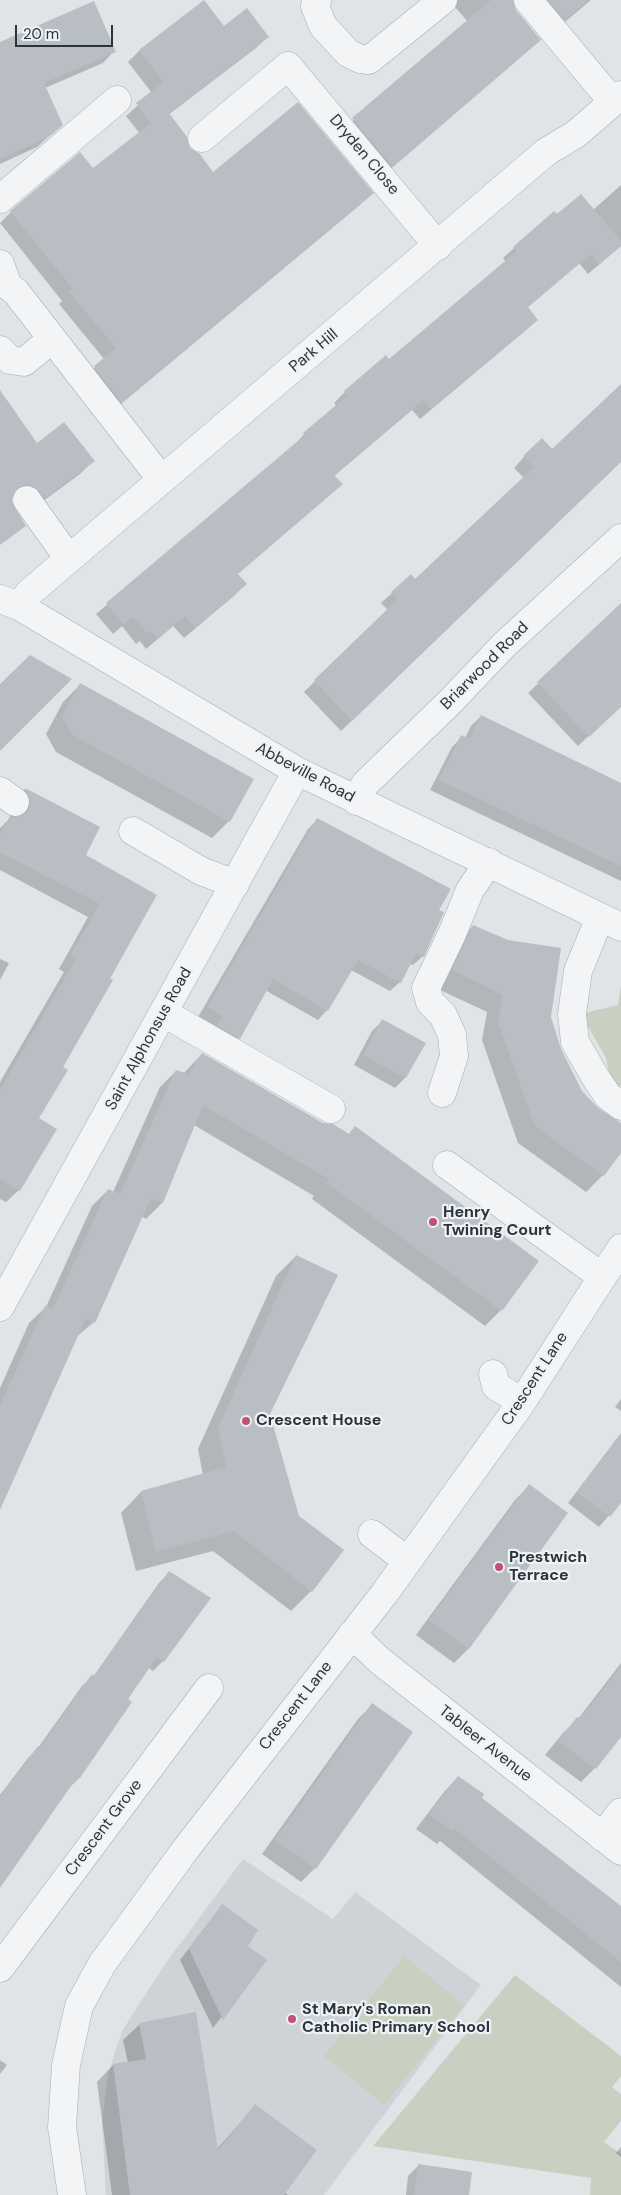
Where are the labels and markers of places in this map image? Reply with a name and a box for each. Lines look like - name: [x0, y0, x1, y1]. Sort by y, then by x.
- place label: Henry Twining Court: [443, 1203, 551, 1241]
- marker: Henry Twining Court: [427, 1216, 439, 1228]
- place label: Crescent House: [256, 1411, 381, 1431]
- marker: Crescent House: [240, 1415, 252, 1427]
- place label: Prestwich Terrace: [509, 1548, 587, 1586]
- marker: Prestwich Terrace: [493, 1561, 505, 1573]
- place label: St Mary's Roman Catholic Primary School: [302, 2000, 490, 2038]
- marker: St Mary's Roman Catholic Primary School: [286, 2013, 298, 2025]

